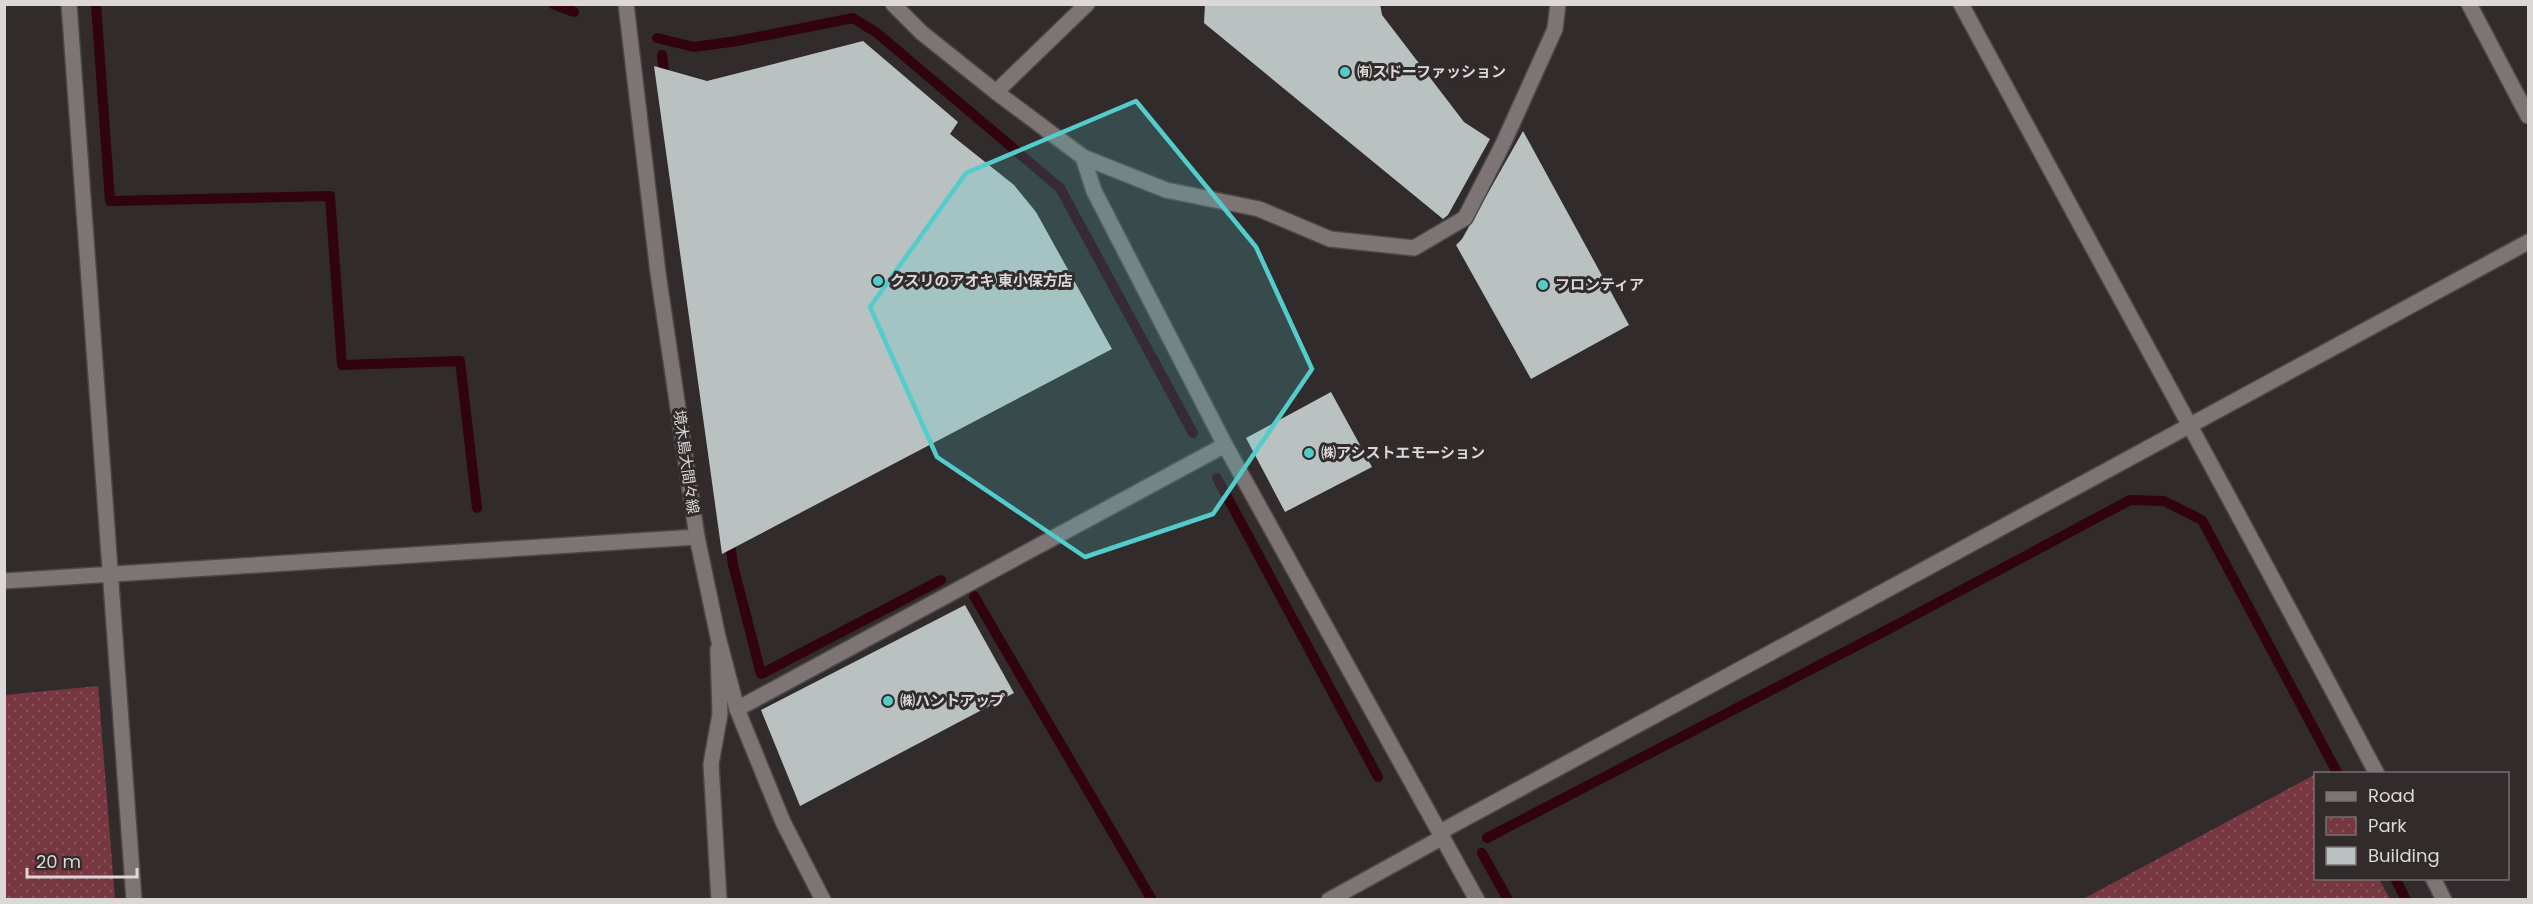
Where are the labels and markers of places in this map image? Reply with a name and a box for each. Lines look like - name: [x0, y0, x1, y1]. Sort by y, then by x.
- place label: ㈲スドーファッション: [1357, 61, 1506, 82]
- marker: ㈲スドーファッション: [1338, 65, 1352, 79]
- place label: クスリのアオキ 東小保方店: [890, 270, 1073, 291]
- marker: クスリのアオキ 東小保方店: [871, 274, 885, 288]
- place label: フロンティア: [1555, 274, 1644, 295]
- marker: フロンティア: [1536, 278, 1550, 292]
- place label: ㈱アシストエモーション: [1321, 442, 1485, 463]
- marker: ㈱アシストエモーション: [1302, 446, 1316, 460]
- place label: ㈱ハントアップ: [900, 690, 1005, 711]
- marker: ㈱ハントアップ: [881, 694, 895, 708]

